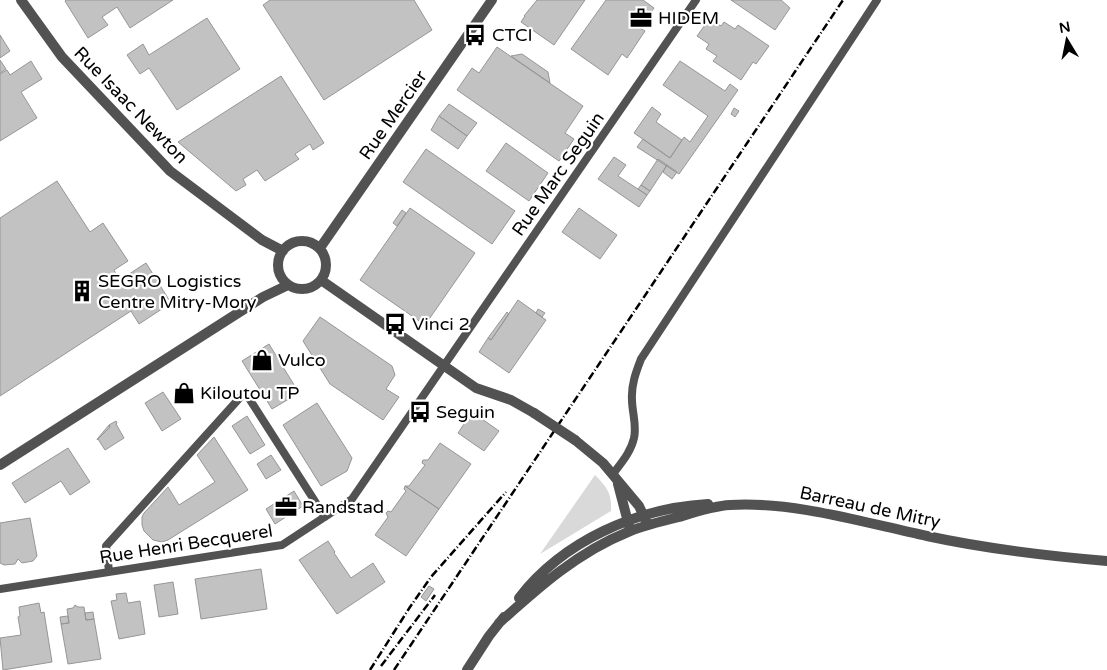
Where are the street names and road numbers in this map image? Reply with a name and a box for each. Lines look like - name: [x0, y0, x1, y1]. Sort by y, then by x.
- street label: Rue Isaac Newton: [69, 42, 193, 168]
- street label: Rue Mercier: [354, 66, 432, 164]
- street label: Rue Marc Seguin: [507, 108, 609, 240]
- street label: Barreau de Mitry: [798, 481, 943, 533]
- street label: Rue Henri Becquerel: [98, 519, 274, 569]

